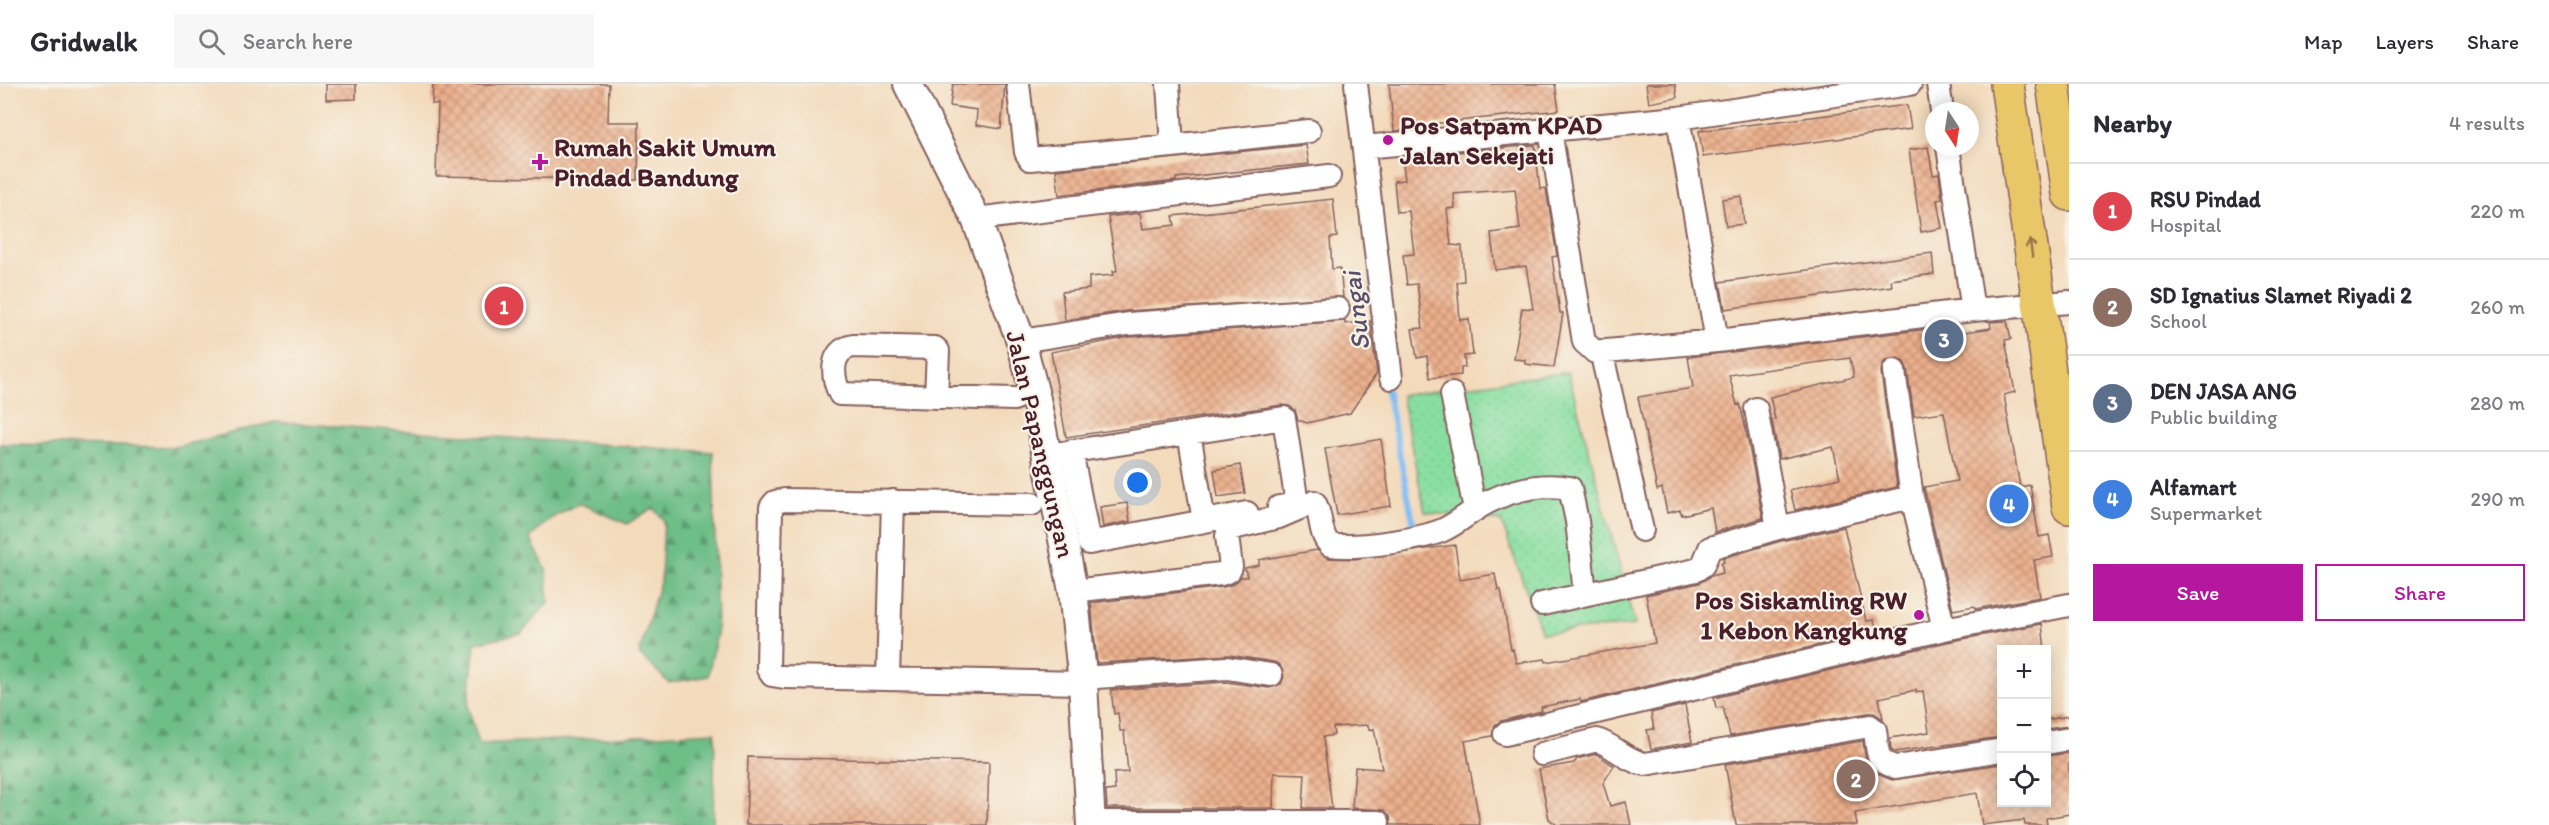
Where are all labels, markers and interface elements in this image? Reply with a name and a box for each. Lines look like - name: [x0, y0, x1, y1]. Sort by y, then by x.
- search box: [174, 14, 594, 68]
- text: Gridwalk: [30, 24, 138, 58]
- icon: search: [195, 25, 228, 58]
- text: Search here: [243, 28, 353, 55]
- text: Map: [2304, 29, 2343, 54]
- text: Layers: [2376, 29, 2434, 54]
- text: Share: [2467, 29, 2519, 54]
- north arrow: [1925, 102, 1979, 156]
- text: Nearby: [2093, 107, 2172, 139]
- place label: Pos Satpam KPAD Jalan Sekejati: [1399, 109, 1602, 171]
- text: 4 results: [2449, 111, 2525, 135]
- place label: Rumah Sakit Umum Pindad Bandung: [554, 131, 776, 193]
- marker: Pos Satpam KPAD Jalan Sekejati: [1381, 133, 1395, 147]
- marker: Rumah Sakit Umum Pindad Bandung: [531, 153, 549, 171]
- text: RSU Pindad: [2150, 186, 2261, 213]
- text: 1: [2108, 199, 2117, 223]
- text: 220 m: [2470, 199, 2525, 223]
- text: Hospital: [2150, 213, 2222, 237]
- one-way arrow: [2025, 239, 2036, 259]
- water label: Sungai: [1334, 267, 1377, 352]
- text: SD Ignatius Slamet Riyadi 2: [2150, 282, 2412, 309]
- pin: 1: [484, 284, 524, 328]
- text: 2: [2107, 295, 2118, 319]
- text: 260 m: [2470, 295, 2525, 319]
- text: School: [2150, 309, 2207, 333]
- pin: 3: [1924, 316, 1964, 362]
- street label: Jalan Papanggungan: [999, 327, 1083, 561]
- text: DEN JASA ANG: [2150, 378, 2297, 405]
- text: 3: [2107, 391, 2118, 415]
- text: 280 m: [2470, 391, 2525, 415]
- text: Public building: [2150, 405, 2277, 429]
- your location: [1123, 468, 1152, 497]
- text: Alfamart: [2150, 474, 2236, 501]
- pin: 4: [1990, 482, 2028, 526]
- text: 4: [2106, 487, 2119, 511]
- text: 290 m: [2470, 487, 2525, 511]
- text: Supermarket: [2150, 501, 2262, 525]
- button: Save: [2093, 564, 2303, 621]
- button: Share: [2315, 564, 2525, 621]
- place label: Pos Siskamling RW 1 Kebon Kangkung: [1695, 584, 1908, 646]
- marker: Pos Siskamling RW 1 Kebon Kangkung: [1912, 608, 1926, 622]
- map controls: [1997, 645, 2051, 807]
- button: +: [1997, 645, 2051, 699]
- button: −: [1997, 699, 2051, 753]
- button: locate: [1997, 753, 2051, 807]
- pin: 2: [1836, 756, 1876, 802]

